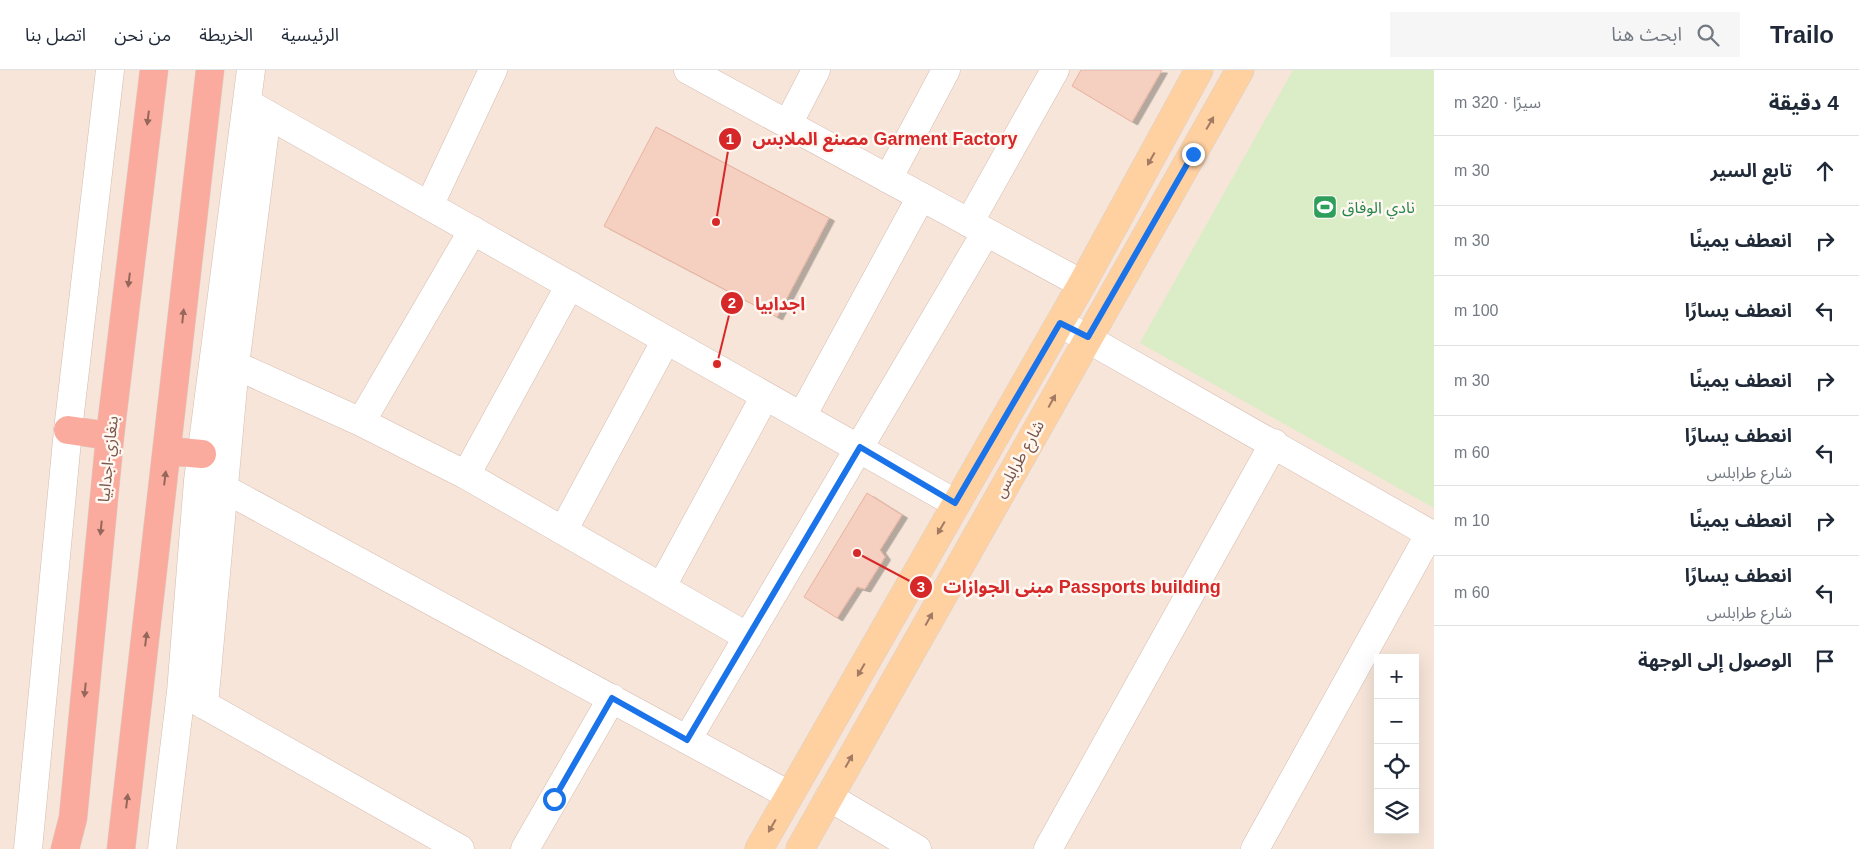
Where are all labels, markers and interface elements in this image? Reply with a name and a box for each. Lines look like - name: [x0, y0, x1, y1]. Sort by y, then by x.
- search box: [1390, 12, 1740, 57]
- icon: search: [1694, 21, 1722, 49]
- text: Trailo: [1770, 21, 1834, 48]
- text: ابحث هنا: [1611, 24, 1682, 45]
- text: اتصل بنا: [25, 25, 86, 45]
- text: من نحن: [114, 25, 171, 45]
- text: الخريطة: [199, 25, 253, 45]
- text: الرئيسية: [281, 25, 339, 45]
- text: 4 دقيقة: [1769, 91, 1839, 114]
- text: سيرًا · 320 m: [1454, 94, 1541, 111]
- one-way arrow: [144, 111, 152, 127]
- one-way arrow: [1206, 116, 1214, 131]
- callout: مصنع الملابس Garment Factory: [717, 123, 1027, 156]
- text: مصنع الملابس Garment Factory: [752, 129, 1018, 152]
- text: 1: [726, 130, 734, 147]
- route end: [1182, 143, 1205, 166]
- one-way arrow: [1146, 152, 1155, 165]
- icon: ahead: [1811, 157, 1839, 185]
- text: تابع السير: [1710, 160, 1792, 181]
- text: 30 m: [1454, 162, 1490, 179]
- sports icon: نادي الوفاق: [1312, 194, 1338, 220]
- place label: نادي الوفاق: [1342, 199, 1415, 219]
- icon: right: [1811, 227, 1839, 255]
- text: انعطف يمينًا: [1690, 230, 1792, 251]
- text: 30 m: [1454, 232, 1490, 249]
- one-way arrow: [125, 272, 133, 288]
- callout: اجدابيا: [720, 287, 815, 320]
- text: 2: [728, 294, 736, 311]
- text: اجدابيا: [755, 294, 805, 314]
- icon: left: [1811, 297, 1839, 325]
- text: انعطف يسارًا: [1685, 300, 1792, 321]
- text: 100 m: [1454, 302, 1498, 319]
- one-way arrow: [179, 308, 187, 324]
- icon: right: [1811, 367, 1839, 395]
- text: انعطف يمينًا: [1690, 370, 1792, 391]
- text: 30 m: [1454, 372, 1490, 389]
- one-way arrow: [1048, 394, 1056, 409]
- street label: بنغازي-اجدابيا: [95, 415, 125, 503]
- street label: شارع طرابلس: [991, 417, 1051, 503]
- text: انعطف يسارًا: [1685, 425, 1792, 446]
- icon: left: [1811, 439, 1839, 467]
- text: 60 m: [1454, 444, 1490, 461]
- text: شارع طرابلس: [1706, 464, 1792, 481]
- one-way arrow: [161, 469, 169, 485]
- icon: right: [1811, 507, 1839, 535]
- text: انعطف يمينًا: [1690, 510, 1792, 531]
- text: 10 m: [1454, 512, 1490, 529]
- one-way arrow: [97, 520, 105, 536]
- one-way arrow: [936, 522, 945, 535]
- text: انعطف يسارًا: [1685, 565, 1792, 586]
- callout: مبنى الجوازات Passports building: [908, 570, 1231, 603]
- text: مبنى الجوازات Passports building: [943, 577, 1221, 598]
- text: 3: [917, 578, 925, 595]
- icon: left: [1811, 579, 1839, 607]
- text: 60 m: [1454, 584, 1490, 601]
- text: شارع طرابلس: [1706, 604, 1792, 621]
- one-way arrow: [925, 613, 934, 626]
- one-way arrow: [142, 631, 150, 647]
- icon: arrive: [1811, 647, 1839, 675]
- text: الوصول إلى الوجهة: [1638, 650, 1792, 671]
- map controls: [1374, 654, 1419, 834]
- button: +: [1374, 654, 1419, 699]
- one-way arrow: [856, 663, 865, 676]
- one-way arrow: [81, 682, 89, 698]
- button: −: [1374, 699, 1419, 744]
- button: locate: [1374, 744, 1419, 789]
- one-way arrow: [845, 754, 854, 767]
- route start: [543, 788, 566, 811]
- button: layers: [1374, 789, 1419, 834]
- one-way arrow: [123, 792, 131, 808]
- one-way arrow: [768, 819, 776, 834]

